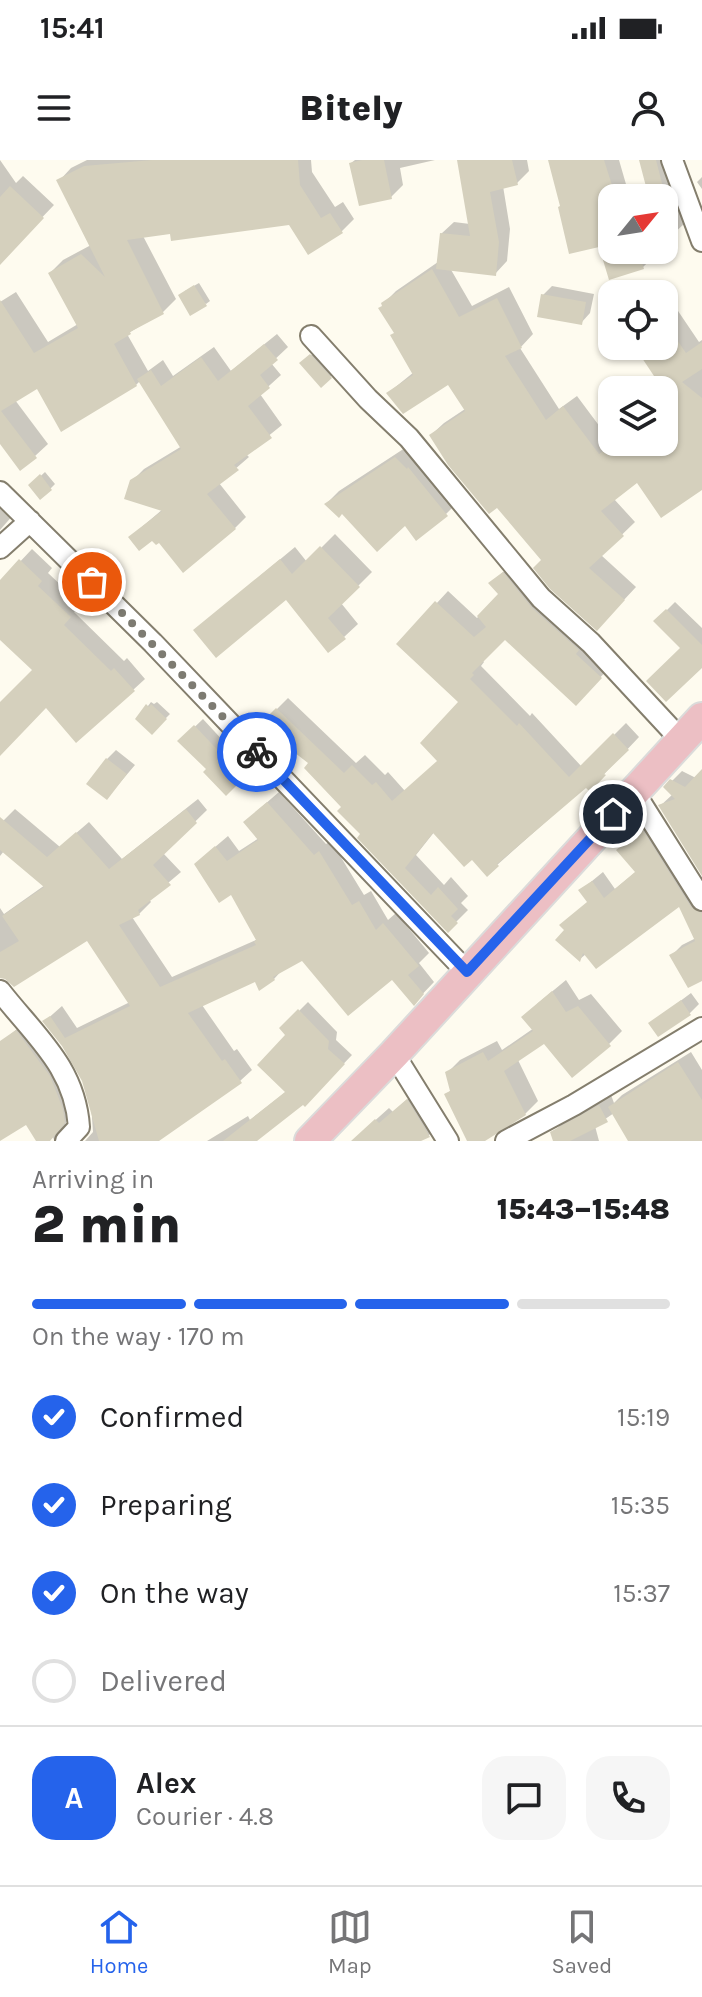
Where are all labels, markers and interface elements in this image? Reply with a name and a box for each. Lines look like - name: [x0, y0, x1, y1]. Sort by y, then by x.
- text: 15:41: [40, 10, 105, 46]
- icon: menu: [32, 86, 76, 130]
- icon: person: [626, 86, 670, 130]
- text: Bitely: [299, 87, 403, 129]
- north arrow: [598, 184, 678, 264]
- map controls: [598, 184, 678, 456]
- button: locate: [598, 280, 678, 360]
- button: layers: [598, 376, 678, 456]
- pin: [58, 548, 126, 616]
- icon: bag: [70, 560, 114, 604]
- courier: [217, 712, 297, 792]
- icon: bike: [235, 730, 279, 774]
- pin: [579, 780, 647, 848]
- icon: home: [591, 792, 635, 836]
- text: Arriving in: [32, 1164, 154, 1195]
- text: 15:43–15:48: [497, 1191, 670, 1227]
- text: 2 min: [32, 1194, 181, 1255]
- text: On the way · 170 m: [32, 1321, 245, 1352]
- icon: check: [32, 1395, 76, 1439]
- text: Confirmed: [100, 1399, 244, 1435]
- text: 15:19: [617, 1402, 670, 1433]
- icon: check: [32, 1483, 76, 1527]
- text: Preparing: [100, 1487, 232, 1523]
- text: 15:35: [611, 1490, 670, 1521]
- icon: check: [32, 1571, 76, 1615]
- text: On the way: [100, 1575, 249, 1611]
- text: 15:37: [613, 1578, 670, 1609]
- text: Delivered: [100, 1663, 227, 1699]
- button: chat: [482, 1756, 566, 1840]
- button: phone: [586, 1756, 670, 1840]
- text: Alex: [136, 1765, 196, 1801]
- text: A: [65, 1780, 83, 1816]
- text: Courier · 4.8: [136, 1801, 274, 1832]
- tab: Home: [90, 1905, 148, 1979]
- tab: Map: [328, 1905, 372, 1979]
- tab: Saved: [551, 1905, 612, 1979]

